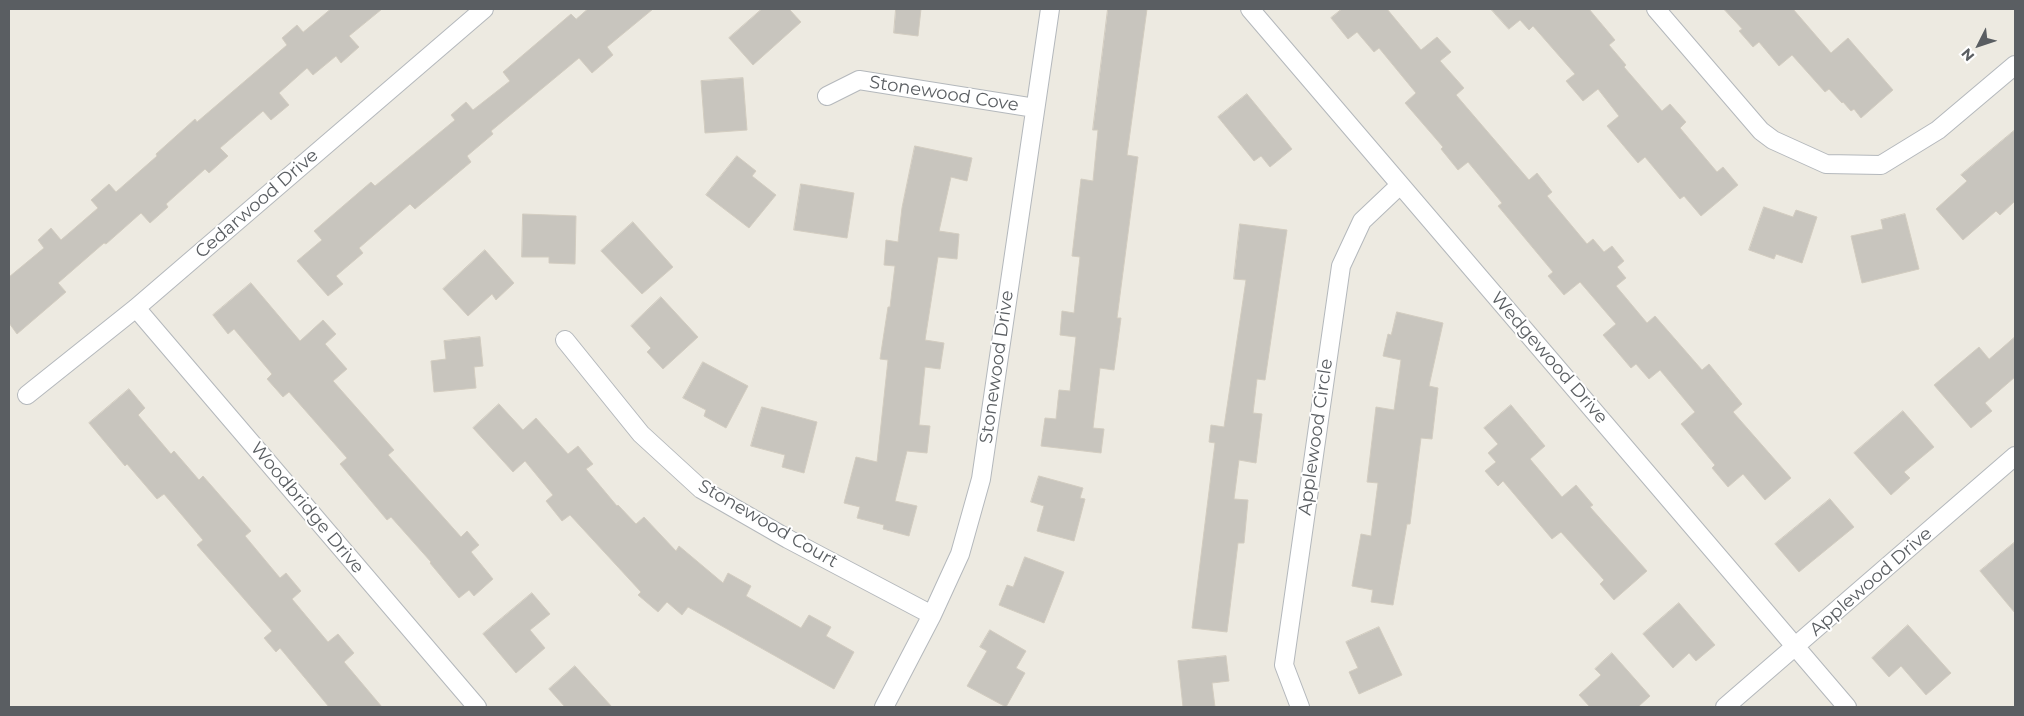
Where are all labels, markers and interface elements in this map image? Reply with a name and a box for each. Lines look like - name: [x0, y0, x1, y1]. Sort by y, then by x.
- north arrow: [1954, 20, 2004, 70]
- text: N: [1957, 45, 1978, 65]
- street label: Stonewood Cove: [868, 72, 1020, 116]
- street label: Cedarwood Drive: [191, 145, 323, 263]
- street label: Wedgewood Drive: [1486, 288, 1612, 428]
- street label: Stonewood Drive: [976, 289, 1018, 445]
- street label: Applewood Circle: [1294, 357, 1338, 517]
- street label: Woodbridge Drive: [246, 438, 368, 578]
- street label: Stonewood Court: [694, 475, 842, 573]
- street label: Applewood Drive: [1805, 523, 1937, 641]

